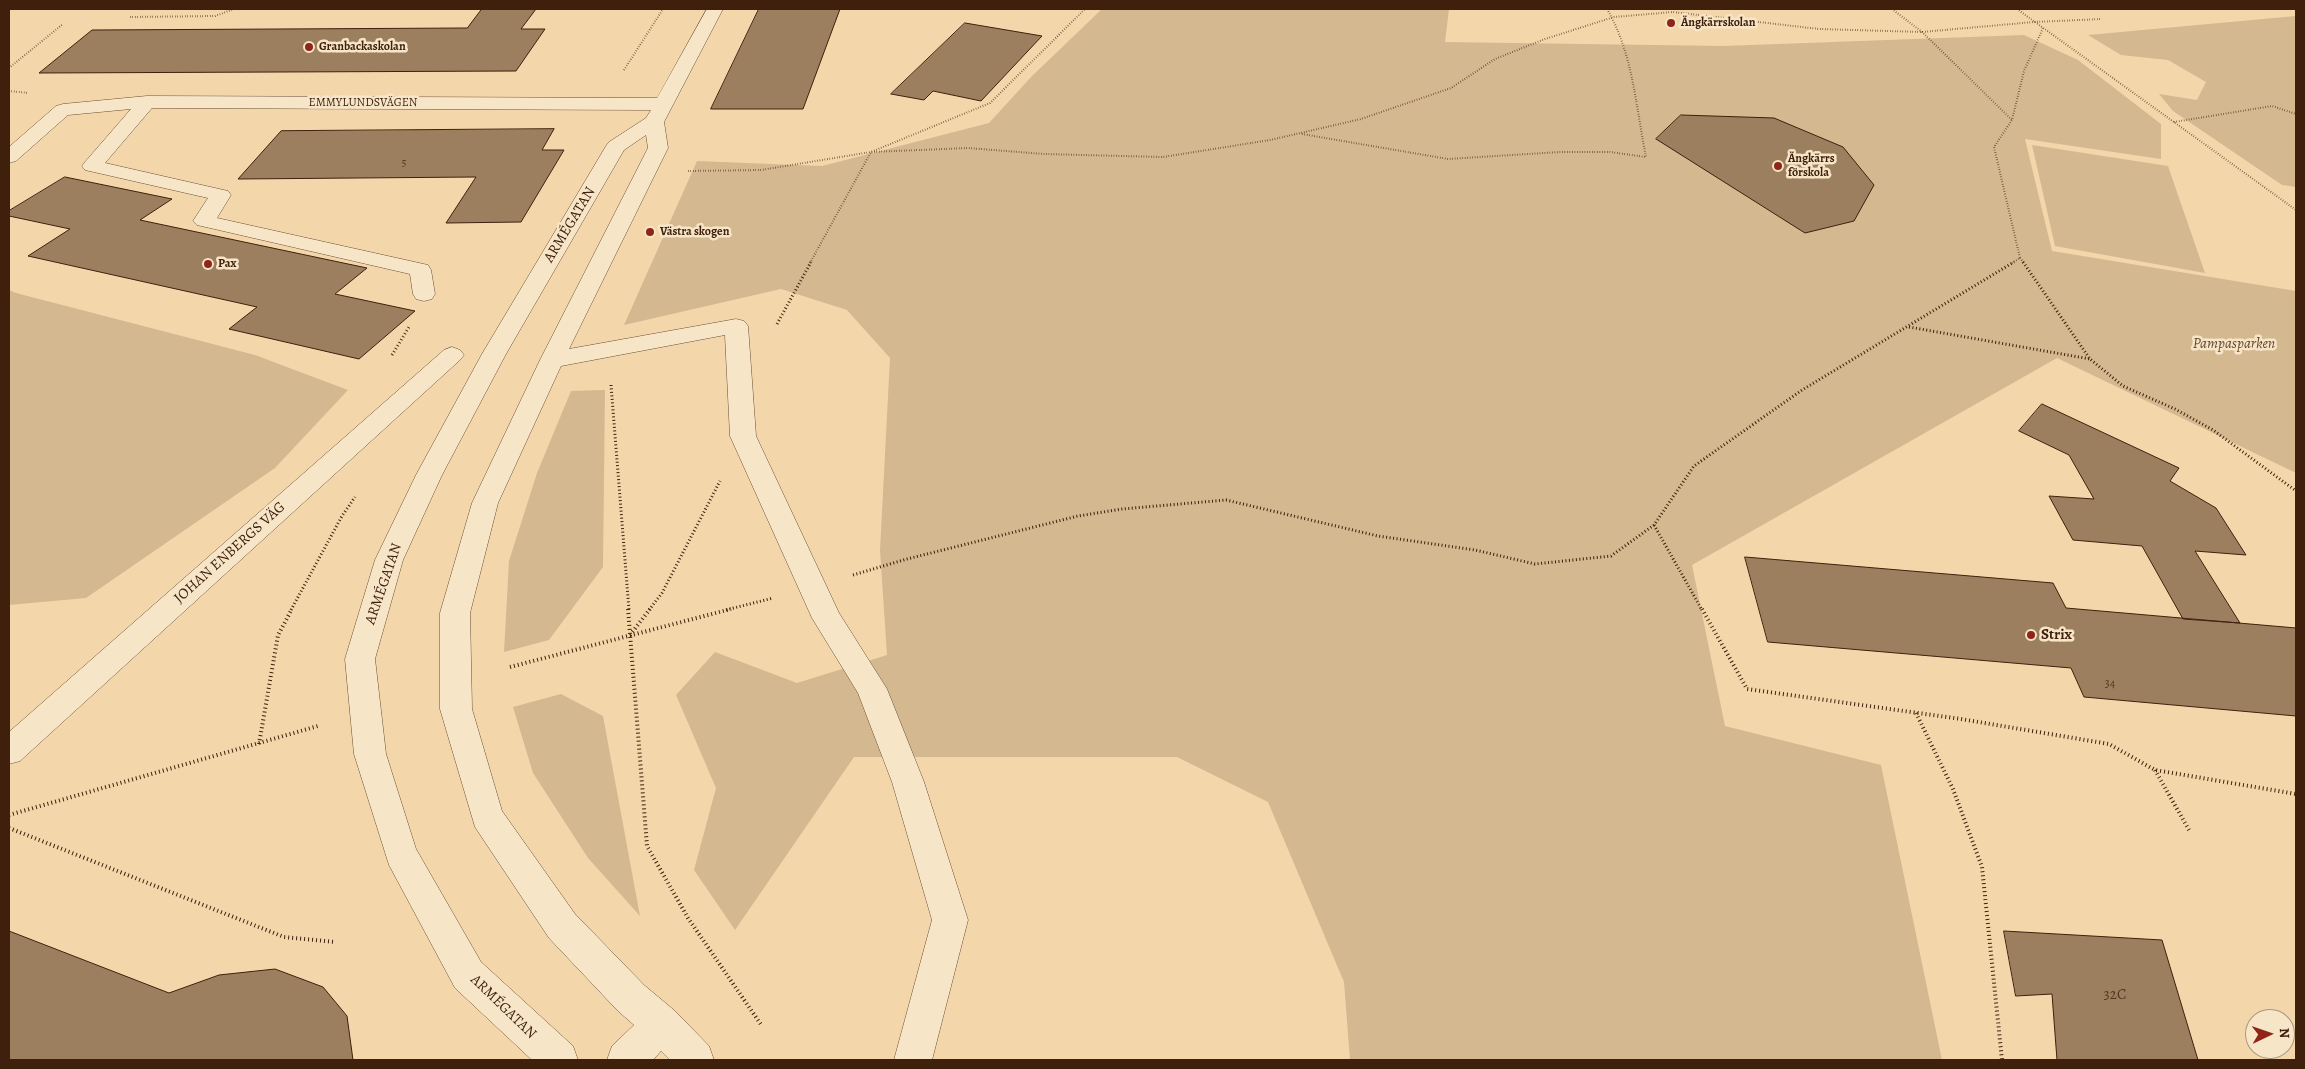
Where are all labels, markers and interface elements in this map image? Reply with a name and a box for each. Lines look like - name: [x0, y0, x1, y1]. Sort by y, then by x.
- place label: Ängkärrskolan: [1681, 16, 1756, 30]
- marker: Ängkärrskolan: [1665, 17, 1677, 29]
- place label: Granbackaskolan: [319, 40, 406, 54]
- marker: Granbackaskolan: [303, 41, 315, 53]
- street label: EMMYLUNDSVÄGEN: [309, 96, 417, 110]
- place label: Ängkärrs förskola: [1788, 152, 1835, 180]
- house number: 5: [402, 156, 406, 170]
- marker: Ängkärrs förskola: [1772, 160, 1784, 172]
- street label: ARMÉGATAN: [540, 184, 600, 266]
- place label: Västra skogen: [660, 225, 729, 239]
- marker: Västra skogen: [644, 226, 656, 238]
- place label: Pax: [218, 257, 236, 271]
- marker: Pax: [202, 258, 214, 270]
- park label: Pampasparken: [2193, 335, 2275, 353]
- street label: JOHAN ENBERGS VÄG: [171, 498, 289, 608]
- street label: ARMÉGATAN: [362, 541, 406, 627]
- place label: Strix: [2041, 626, 2072, 644]
- marker: Strix: [2025, 629, 2037, 641]
- house number: 34: [2105, 677, 2115, 691]
- street label: ARMÉGATAN: [466, 971, 540, 1043]
- house number: 32C: [2104, 986, 2126, 1004]
- north arrow: [2245, 1009, 2295, 1059]
- text: N: [2275, 1028, 2294, 1039]

